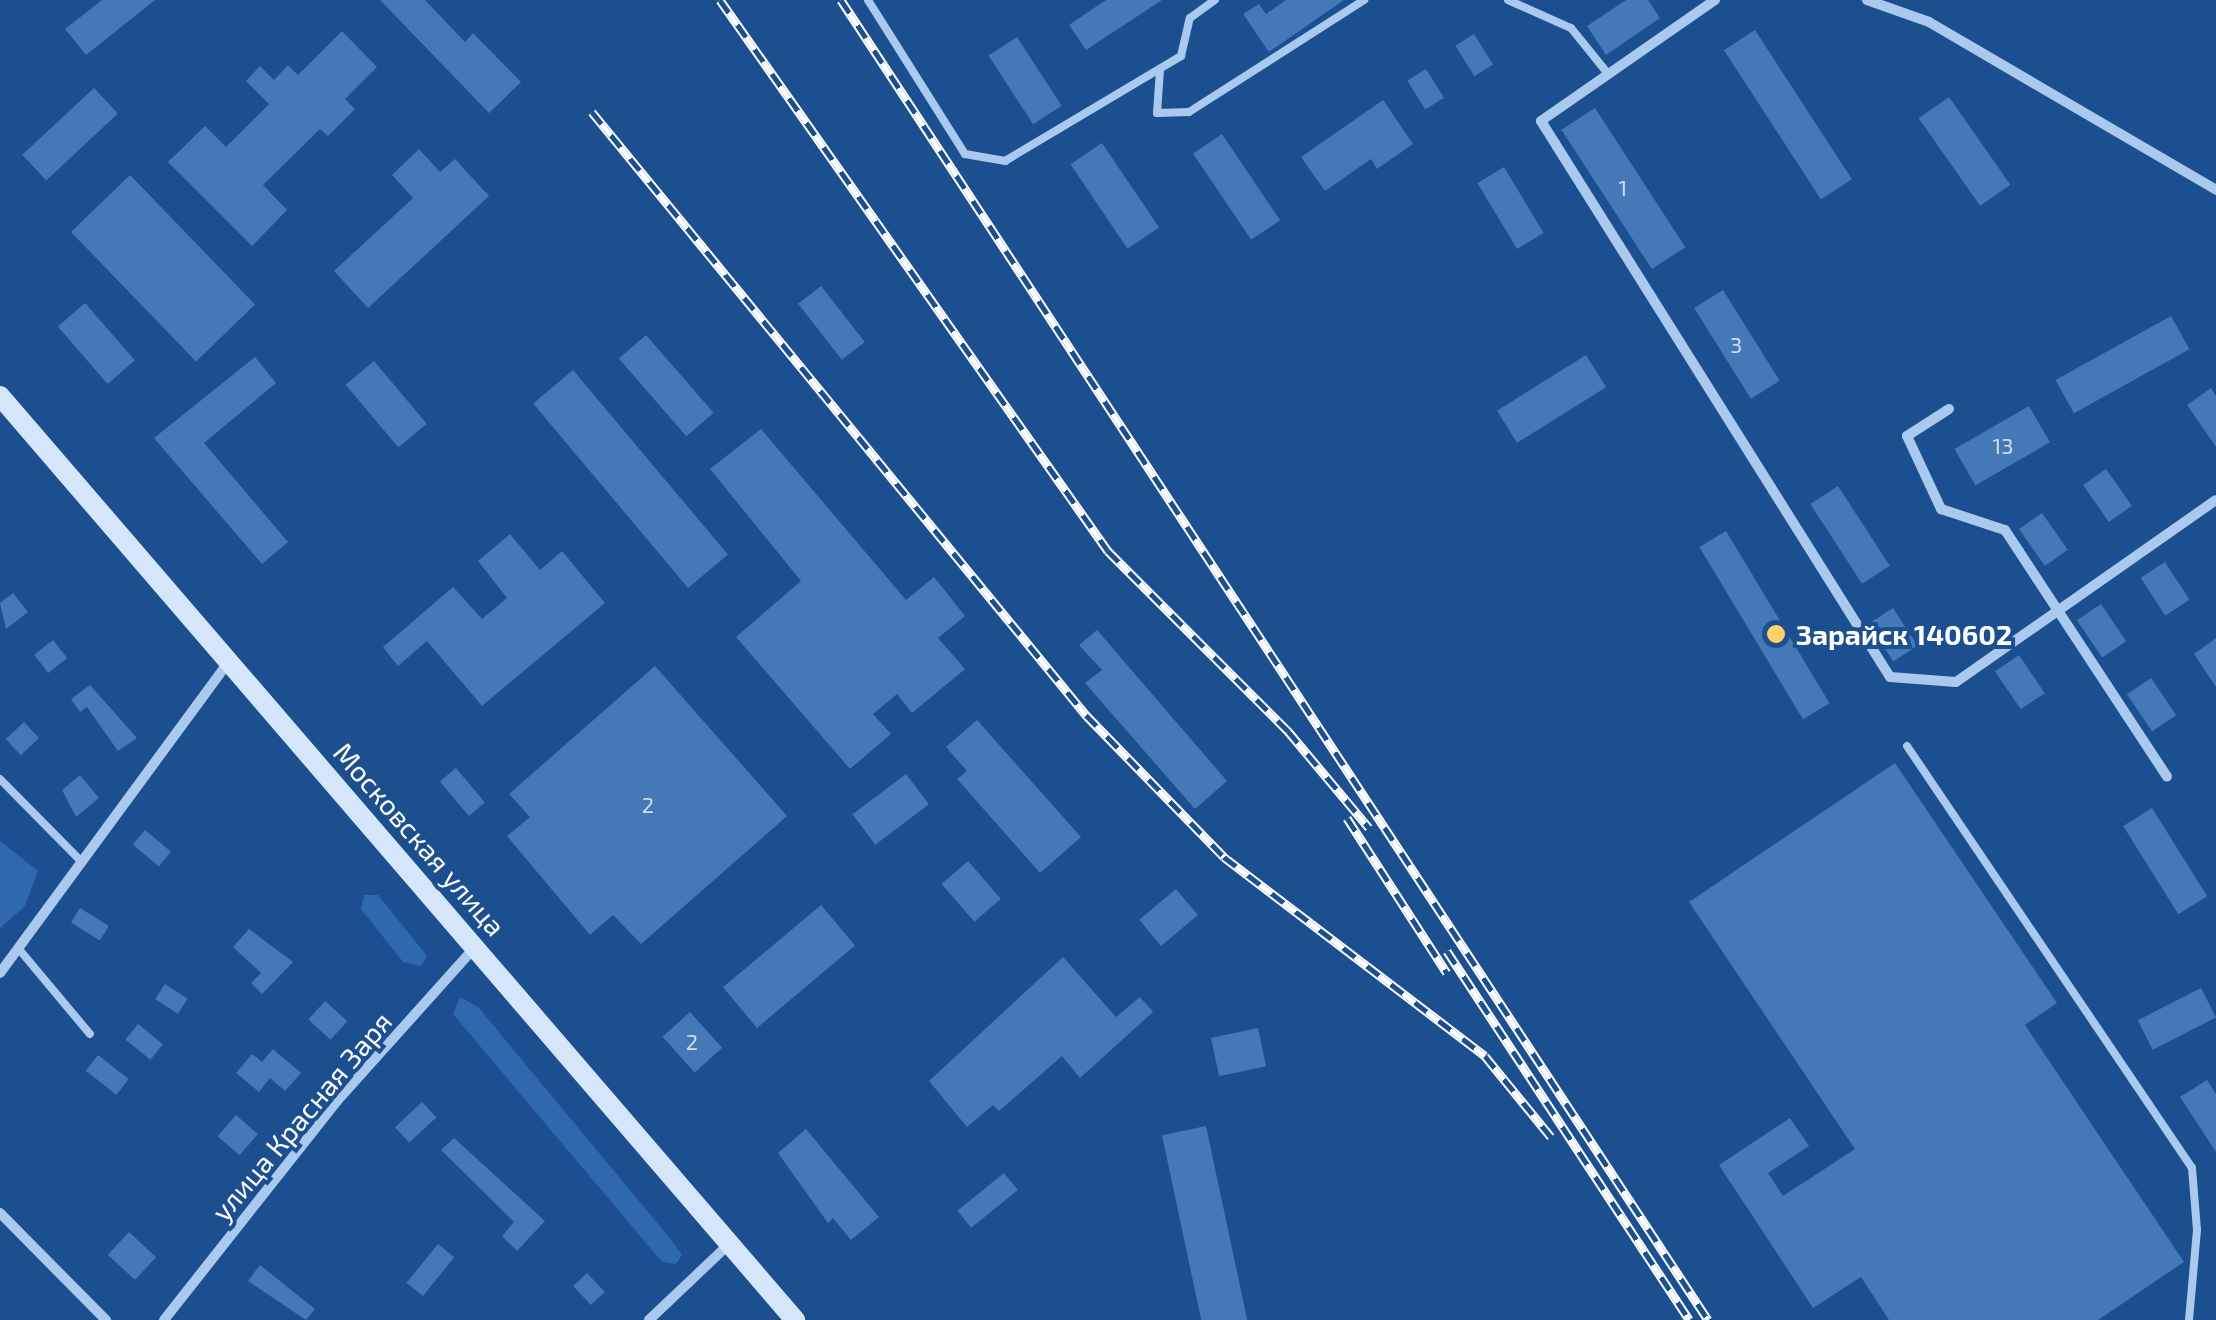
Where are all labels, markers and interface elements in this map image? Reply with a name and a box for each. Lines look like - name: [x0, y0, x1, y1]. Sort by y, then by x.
- house number: 1: [1619, 175, 1627, 201]
- house number: 3: [1730, 332, 1742, 358]
- house number: 13: [1993, 433, 2013, 459]
- place label: Зарайск 140602: [1796, 617, 2012, 651]
- marker: Зарайск 140602: [1765, 623, 1787, 645]
- street label: Московская улица: [327, 736, 513, 942]
- house number: 2: [642, 792, 654, 818]
- street label: улица Красная Заря: [204, 1005, 398, 1227]
- house number: 2: [686, 1029, 698, 1055]

